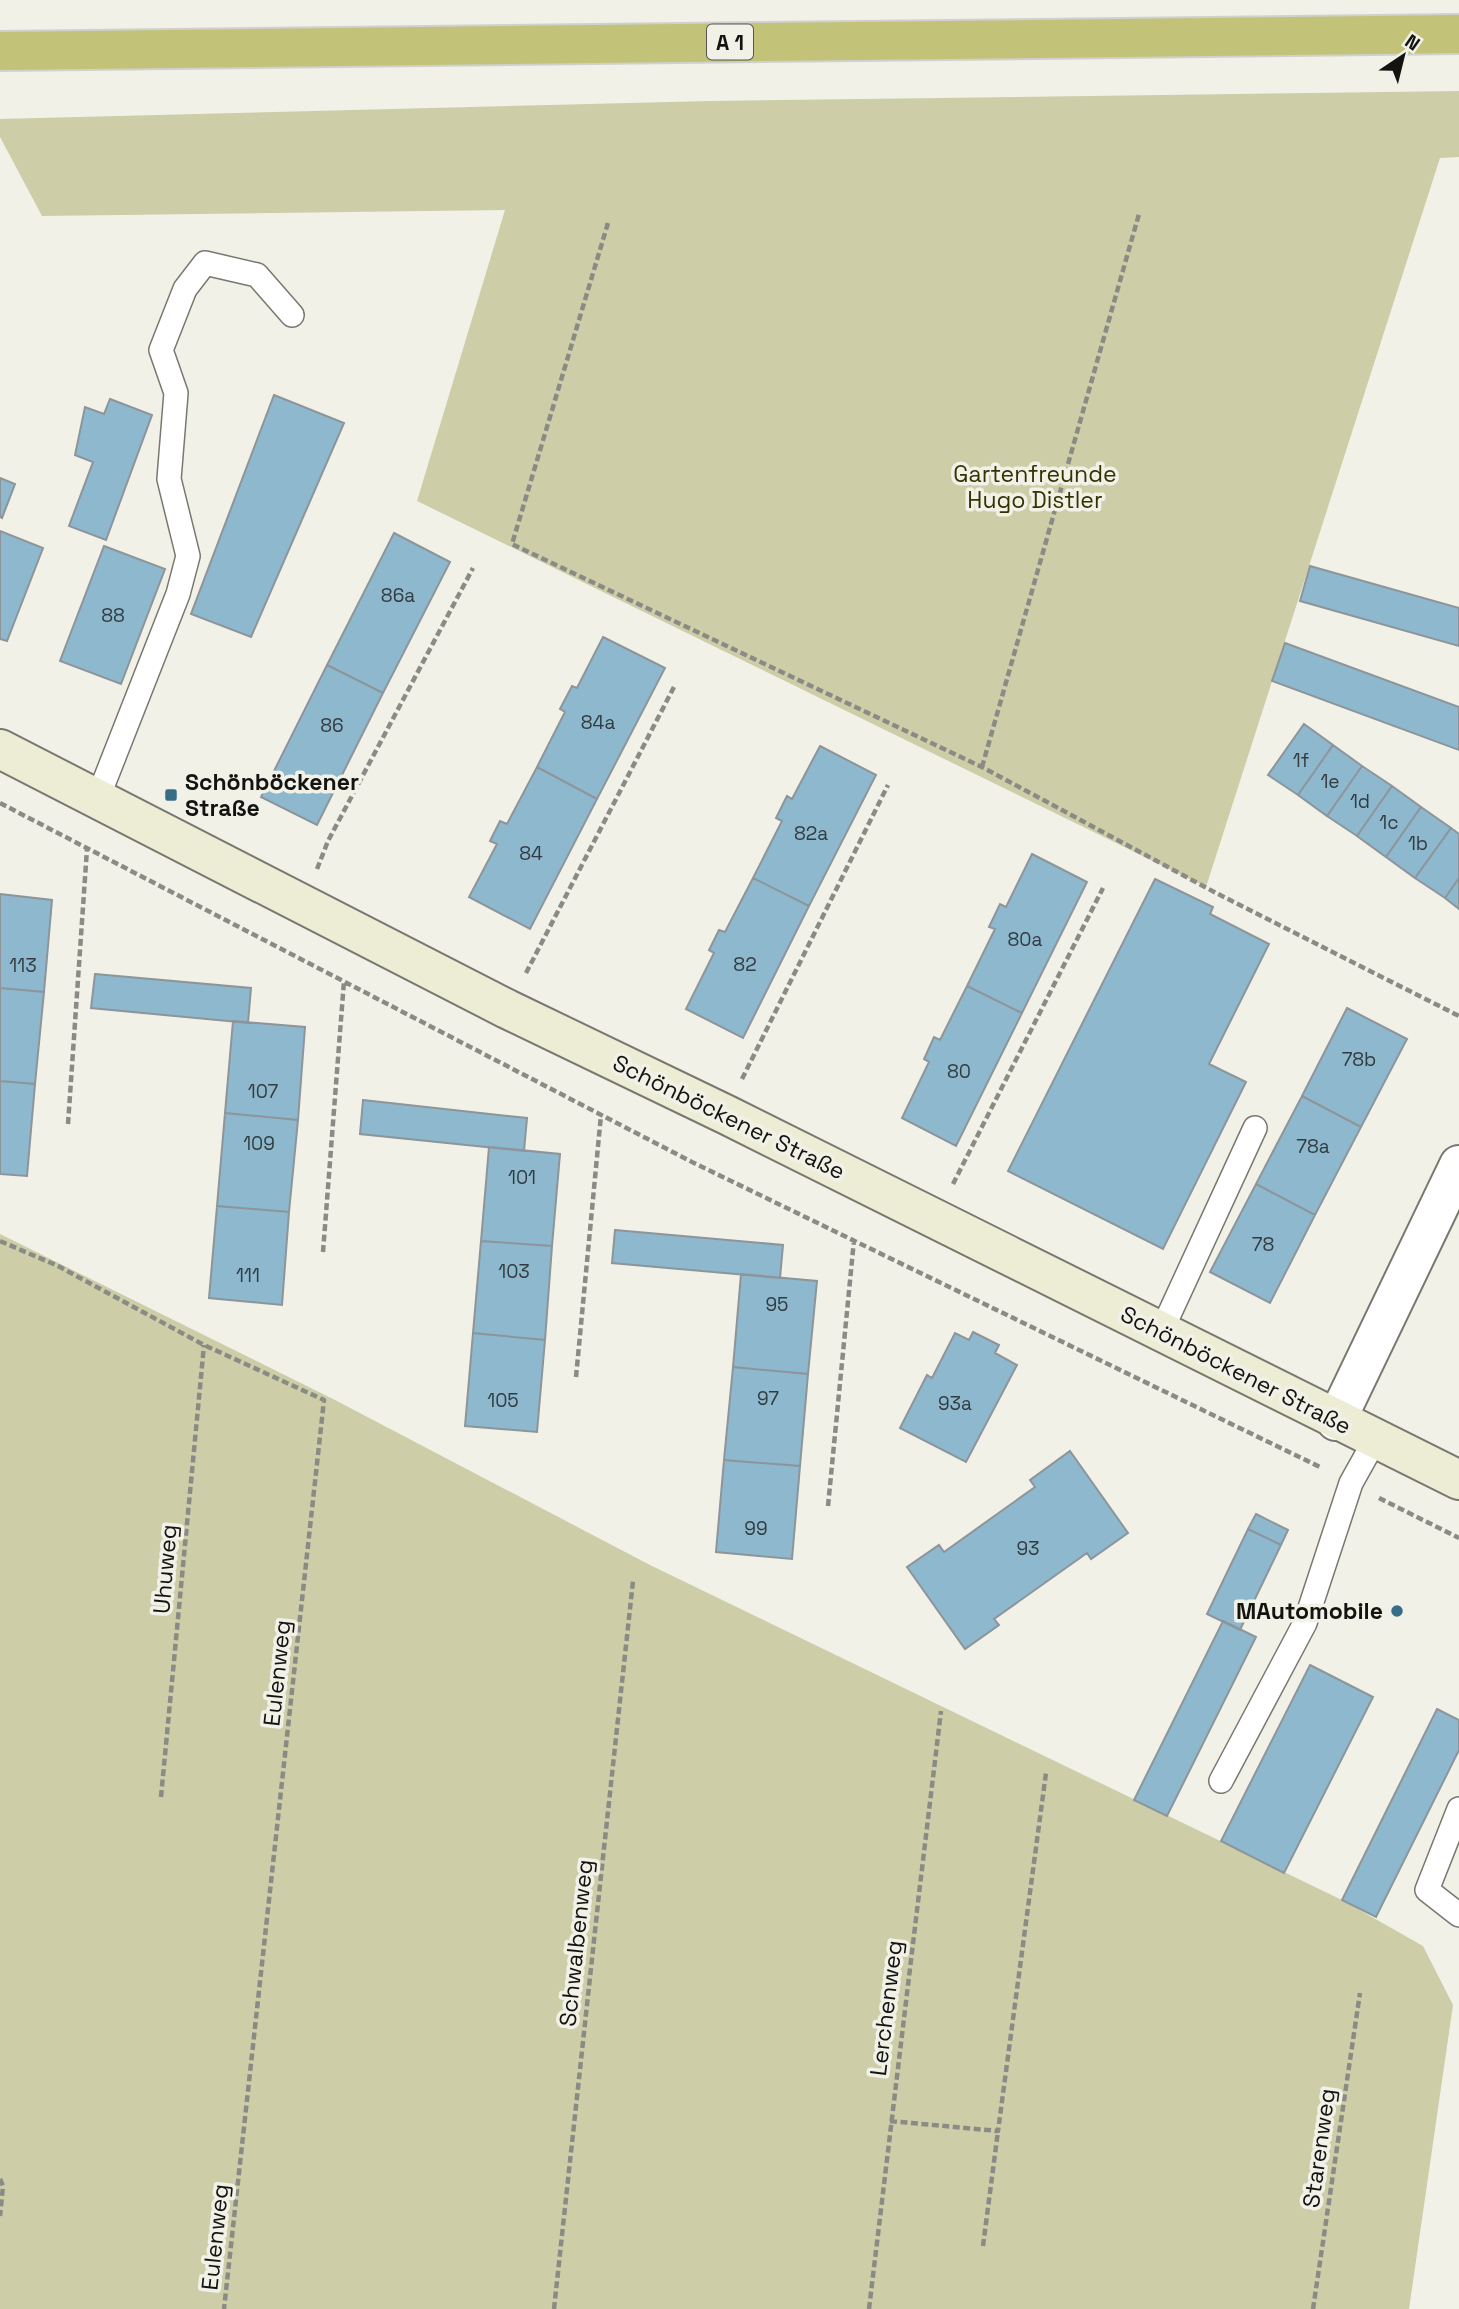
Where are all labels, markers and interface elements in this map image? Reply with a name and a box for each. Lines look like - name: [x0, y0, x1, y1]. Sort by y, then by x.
- north arrow: [1368, 21, 1438, 91]
- road number: A 1: [707, 24, 753, 60]
- text: N: [1400, 29, 1425, 56]
- park label: Gartenfreunde Hugo Distler: [953, 459, 1117, 515]
- house number: 86a: [381, 583, 415, 608]
- house number: 88: [101, 603, 125, 628]
- house number: 84a: [581, 710, 615, 735]
- house number: 86: [320, 713, 344, 738]
- house number: 1f: [1293, 748, 1309, 773]
- place label: Schönböckener Straße: [185, 767, 359, 823]
- house number: 1e: [1320, 769, 1340, 794]
- marker: Schönböckener Straße: [163, 787, 179, 803]
- house number: 1d: [1350, 789, 1370, 814]
- house number: 1c: [1379, 810, 1399, 835]
- house number: 82a: [794, 821, 828, 846]
- house number: 1b: [1408, 831, 1428, 856]
- house number: 84: [519, 841, 543, 866]
- house number: 80a: [1008, 927, 1043, 952]
- house number: 82: [733, 952, 757, 977]
- house number: 113: [9, 953, 37, 978]
- house number: 78b: [1342, 1047, 1376, 1072]
- street label: Schönböckener Straße: [608, 1048, 850, 1186]
- house number: 80: [947, 1059, 971, 1084]
- house number: 107: [248, 1079, 279, 1104]
- house number: 109: [243, 1131, 275, 1156]
- house number: 78a: [1296, 1134, 1330, 1159]
- house number: 101: [508, 1165, 536, 1190]
- house number: 78: [1252, 1232, 1274, 1257]
- house number: 103: [498, 1259, 530, 1284]
- house number: 111: [236, 1263, 260, 1288]
- house number: 95: [765, 1292, 789, 1317]
- street label: Schönböckener Straße: [1116, 1299, 1356, 1441]
- house number: 97: [757, 1386, 779, 1411]
- house number: 105: [487, 1388, 519, 1413]
- house number: 93a: [938, 1391, 972, 1416]
- house number: 99: [744, 1516, 768, 1541]
- street label: Uhuweg: [146, 1523, 184, 1615]
- house number: 93: [1016, 1536, 1040, 1561]
- place label: MAutomobile: [1236, 1596, 1383, 1626]
- marker: MAutomobile: [1389, 1603, 1405, 1619]
- street label: Eulenweg: [256, 1618, 298, 1728]
- street label: Schwalbenweg: [552, 1858, 600, 2028]
- street label: Lerchenweg: [863, 1938, 909, 2078]
- street label: Starenweg: [1296, 2086, 1342, 2210]
- street label: Eulenweg: [194, 2182, 236, 2292]

